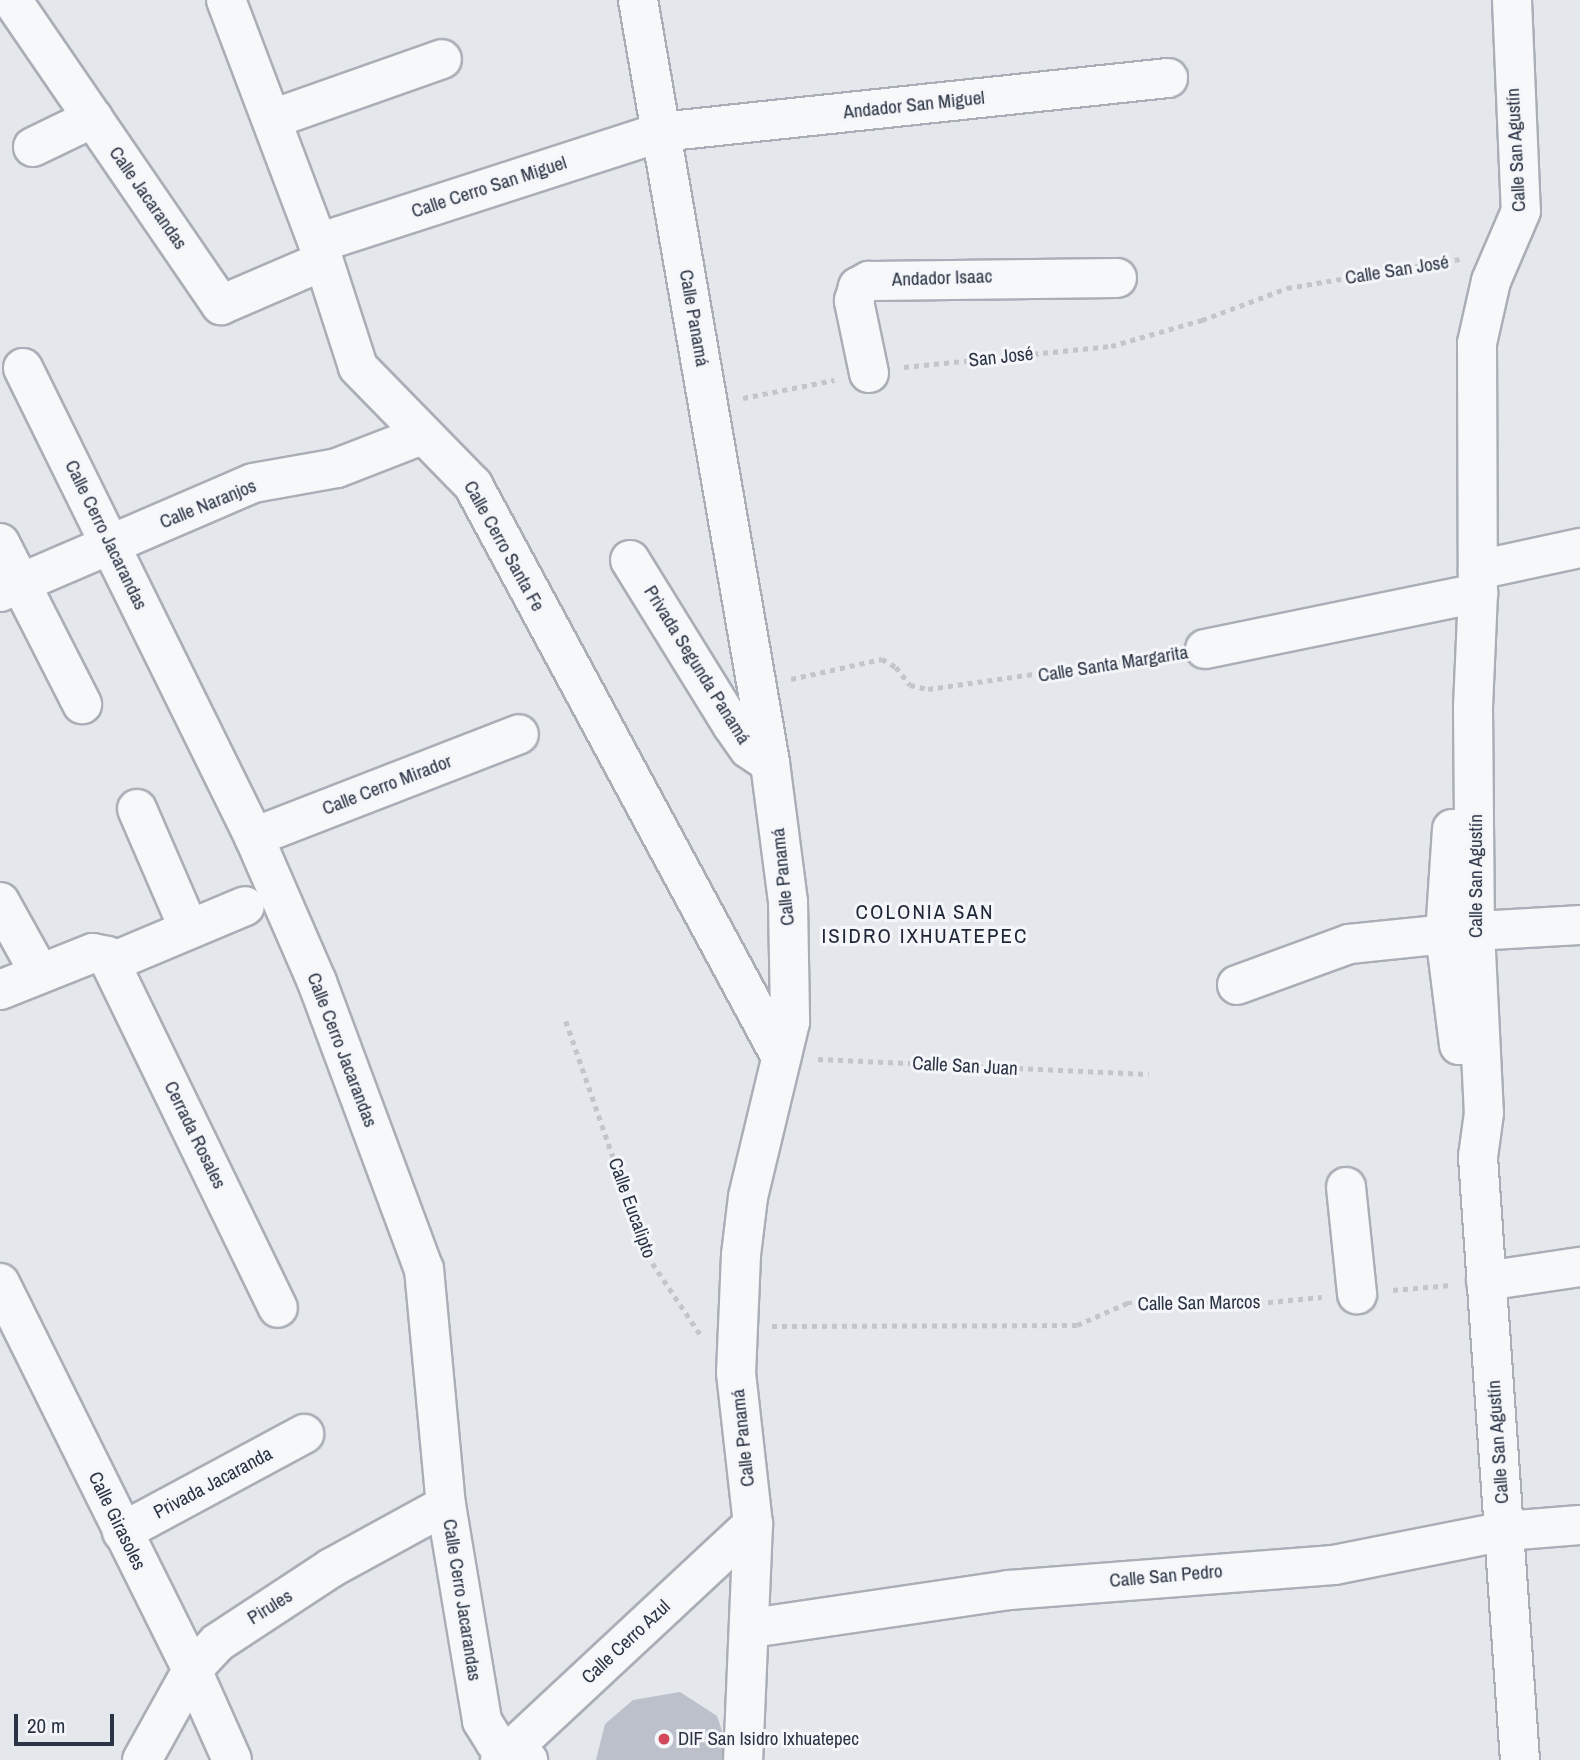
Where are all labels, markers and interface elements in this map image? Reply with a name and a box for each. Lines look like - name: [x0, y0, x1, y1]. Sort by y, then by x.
- street label: Andador San Miguel: [842, 86, 986, 124]
- street label: Calle San Agustín: [1501, 87, 1531, 213]
- street label: Calle Jacarandas: [104, 142, 192, 254]
- street label: Calle Cerro San Miguel: [408, 151, 570, 223]
- street label: Calle San José: [1343, 251, 1451, 289]
- street label: Andador Isaac: [891, 265, 993, 291]
- street label: Calle Panamá: [674, 268, 714, 368]
- street label: San José: [968, 342, 1034, 372]
- street label: Calle Cerro Jacarandas: [60, 456, 152, 614]
- street label: Calle Naranjos: [156, 474, 260, 534]
- street label: Calle Cerro Santa Fe: [459, 477, 549, 615]
- street label: Privada Segunda Panamá: [639, 581, 755, 749]
- street label: Calle Santa Margarita: [1036, 641, 1190, 687]
- street label: Calle Cerro Mirador: [319, 750, 455, 820]
- street label: Calle San Agustín: [1465, 814, 1487, 938]
- street label: Calle Panamá: [767, 827, 799, 927]
- district label: COLONIA SAN ISIDRO IXHUATEPEC: [824, 899, 1026, 949]
- street label: Calle Cerro Jacarandas: [302, 970, 382, 1130]
- street label: Calle San Juan: [912, 1052, 1018, 1080]
- street label: Cerrada Rosales: [159, 1077, 231, 1193]
- street label: Calle Eucalipto: [603, 1155, 661, 1261]
- street label: Calle San Marcos: [1137, 1291, 1261, 1315]
- street label: Calle San Agustín: [1482, 1379, 1514, 1505]
- street label: Calle Panamá: [727, 1388, 759, 1488]
- street label: Privada Jacaranda: [150, 1442, 276, 1524]
- street label: Calle Girasoles: [83, 1468, 151, 1574]
- street label: Calle Cerro Jacarandas: [438, 1517, 486, 1683]
- street label: Calle San Pedro: [1108, 1560, 1224, 1592]
- street label: Pirules: [243, 1584, 297, 1630]
- street label: Calle Cerro Azul: [577, 1595, 675, 1689]
- scale bar: [18, 1700, 117, 1744]
- text: 20 m: [27, 1711, 65, 1740]
- place label: DIF San Isidro Ixhuatepec: [678, 1728, 859, 1750]
- marker: DIF San Isidro Ixhuatepec: [656, 1731, 672, 1747]

